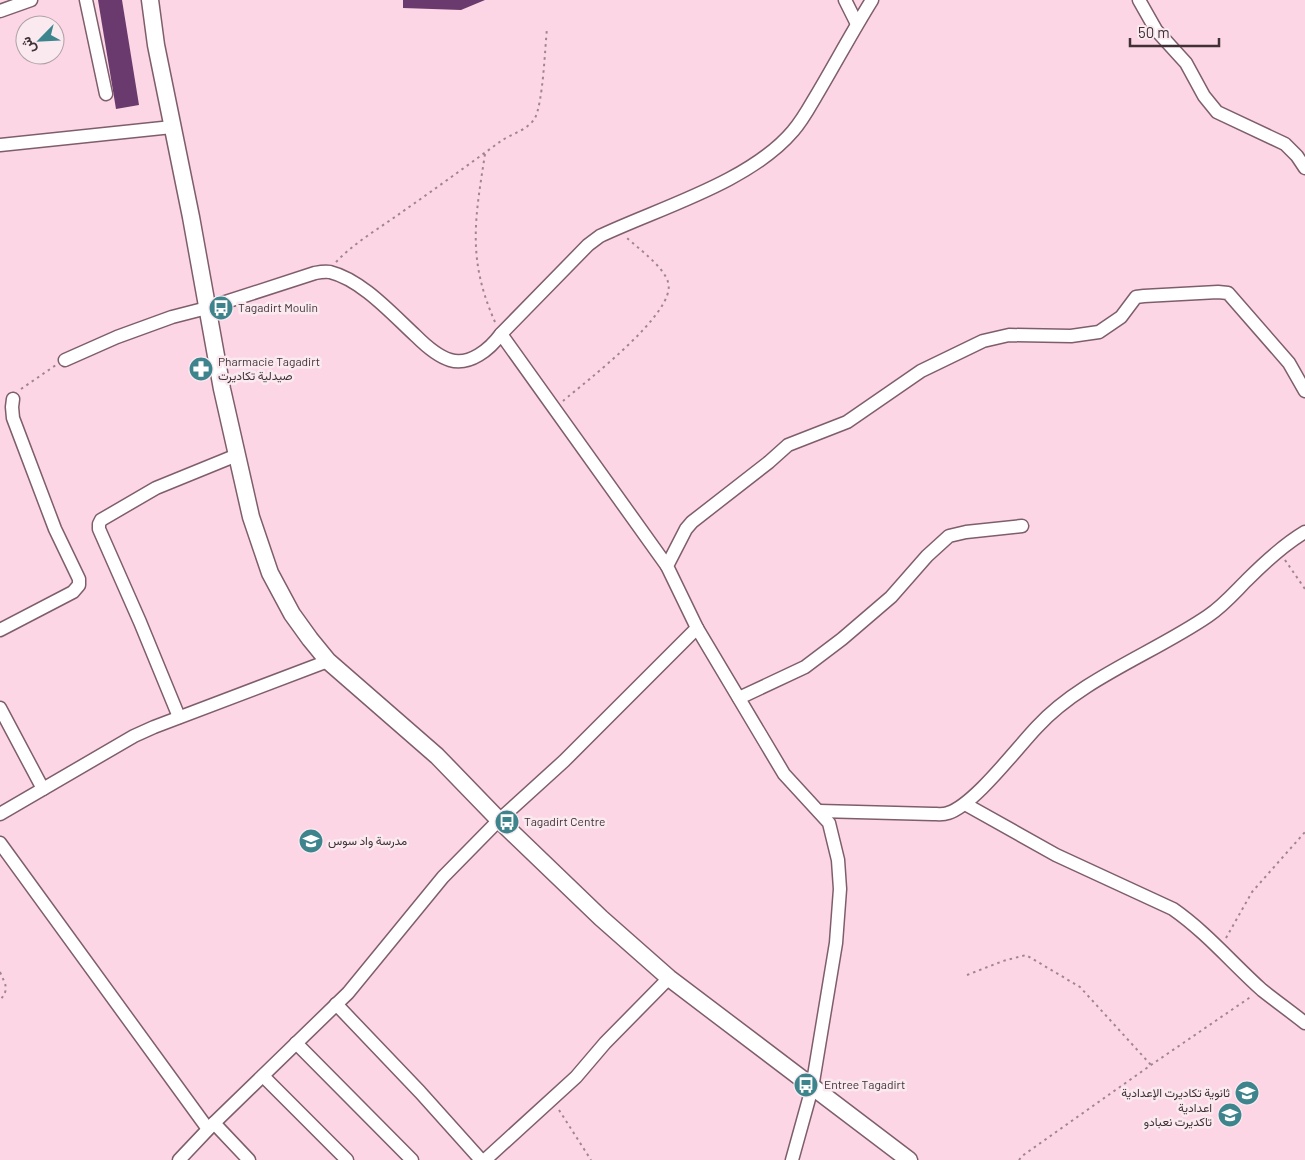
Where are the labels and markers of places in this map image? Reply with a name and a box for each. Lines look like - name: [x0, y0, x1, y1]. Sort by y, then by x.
- bus stop icon: Tagadirt Moulin: [208, 295, 234, 321]
- place label: Tagadirt Moulin: [238, 300, 318, 314]
- place label: Pharmacie Tagadirt صيدلية تكاديرت: [218, 354, 320, 384]
- pharmacy icon: Pharmacie Tagadirt صيدلية تكاديرت: [188, 356, 214, 382]
- bus stop icon: Tagadirt Centre: [494, 809, 520, 835]
- place label: Tagadirt Centre: [524, 814, 605, 828]
- school or university icon: مدرسة واد سوس: [298, 828, 324, 854]
- place label: مدرسة واد سوس: [328, 833, 407, 849]
- bus stop icon: Entree Tagadirt: [793, 1072, 819, 1098]
- place label: Entree Tagadirt: [824, 1077, 905, 1091]
- school or university icon: ثانوية تكاديرت الإعدادية: [1234, 1080, 1260, 1106]
- place label: ثانوية تكاديرت الإعدادية: [1121, 1085, 1230, 1101]
- place label: اعدادية تاكديرت نعبادو: [1144, 1100, 1212, 1130]
- school or university icon: اعدادية تاكديرت نعبادو: [1217, 1102, 1243, 1128]

